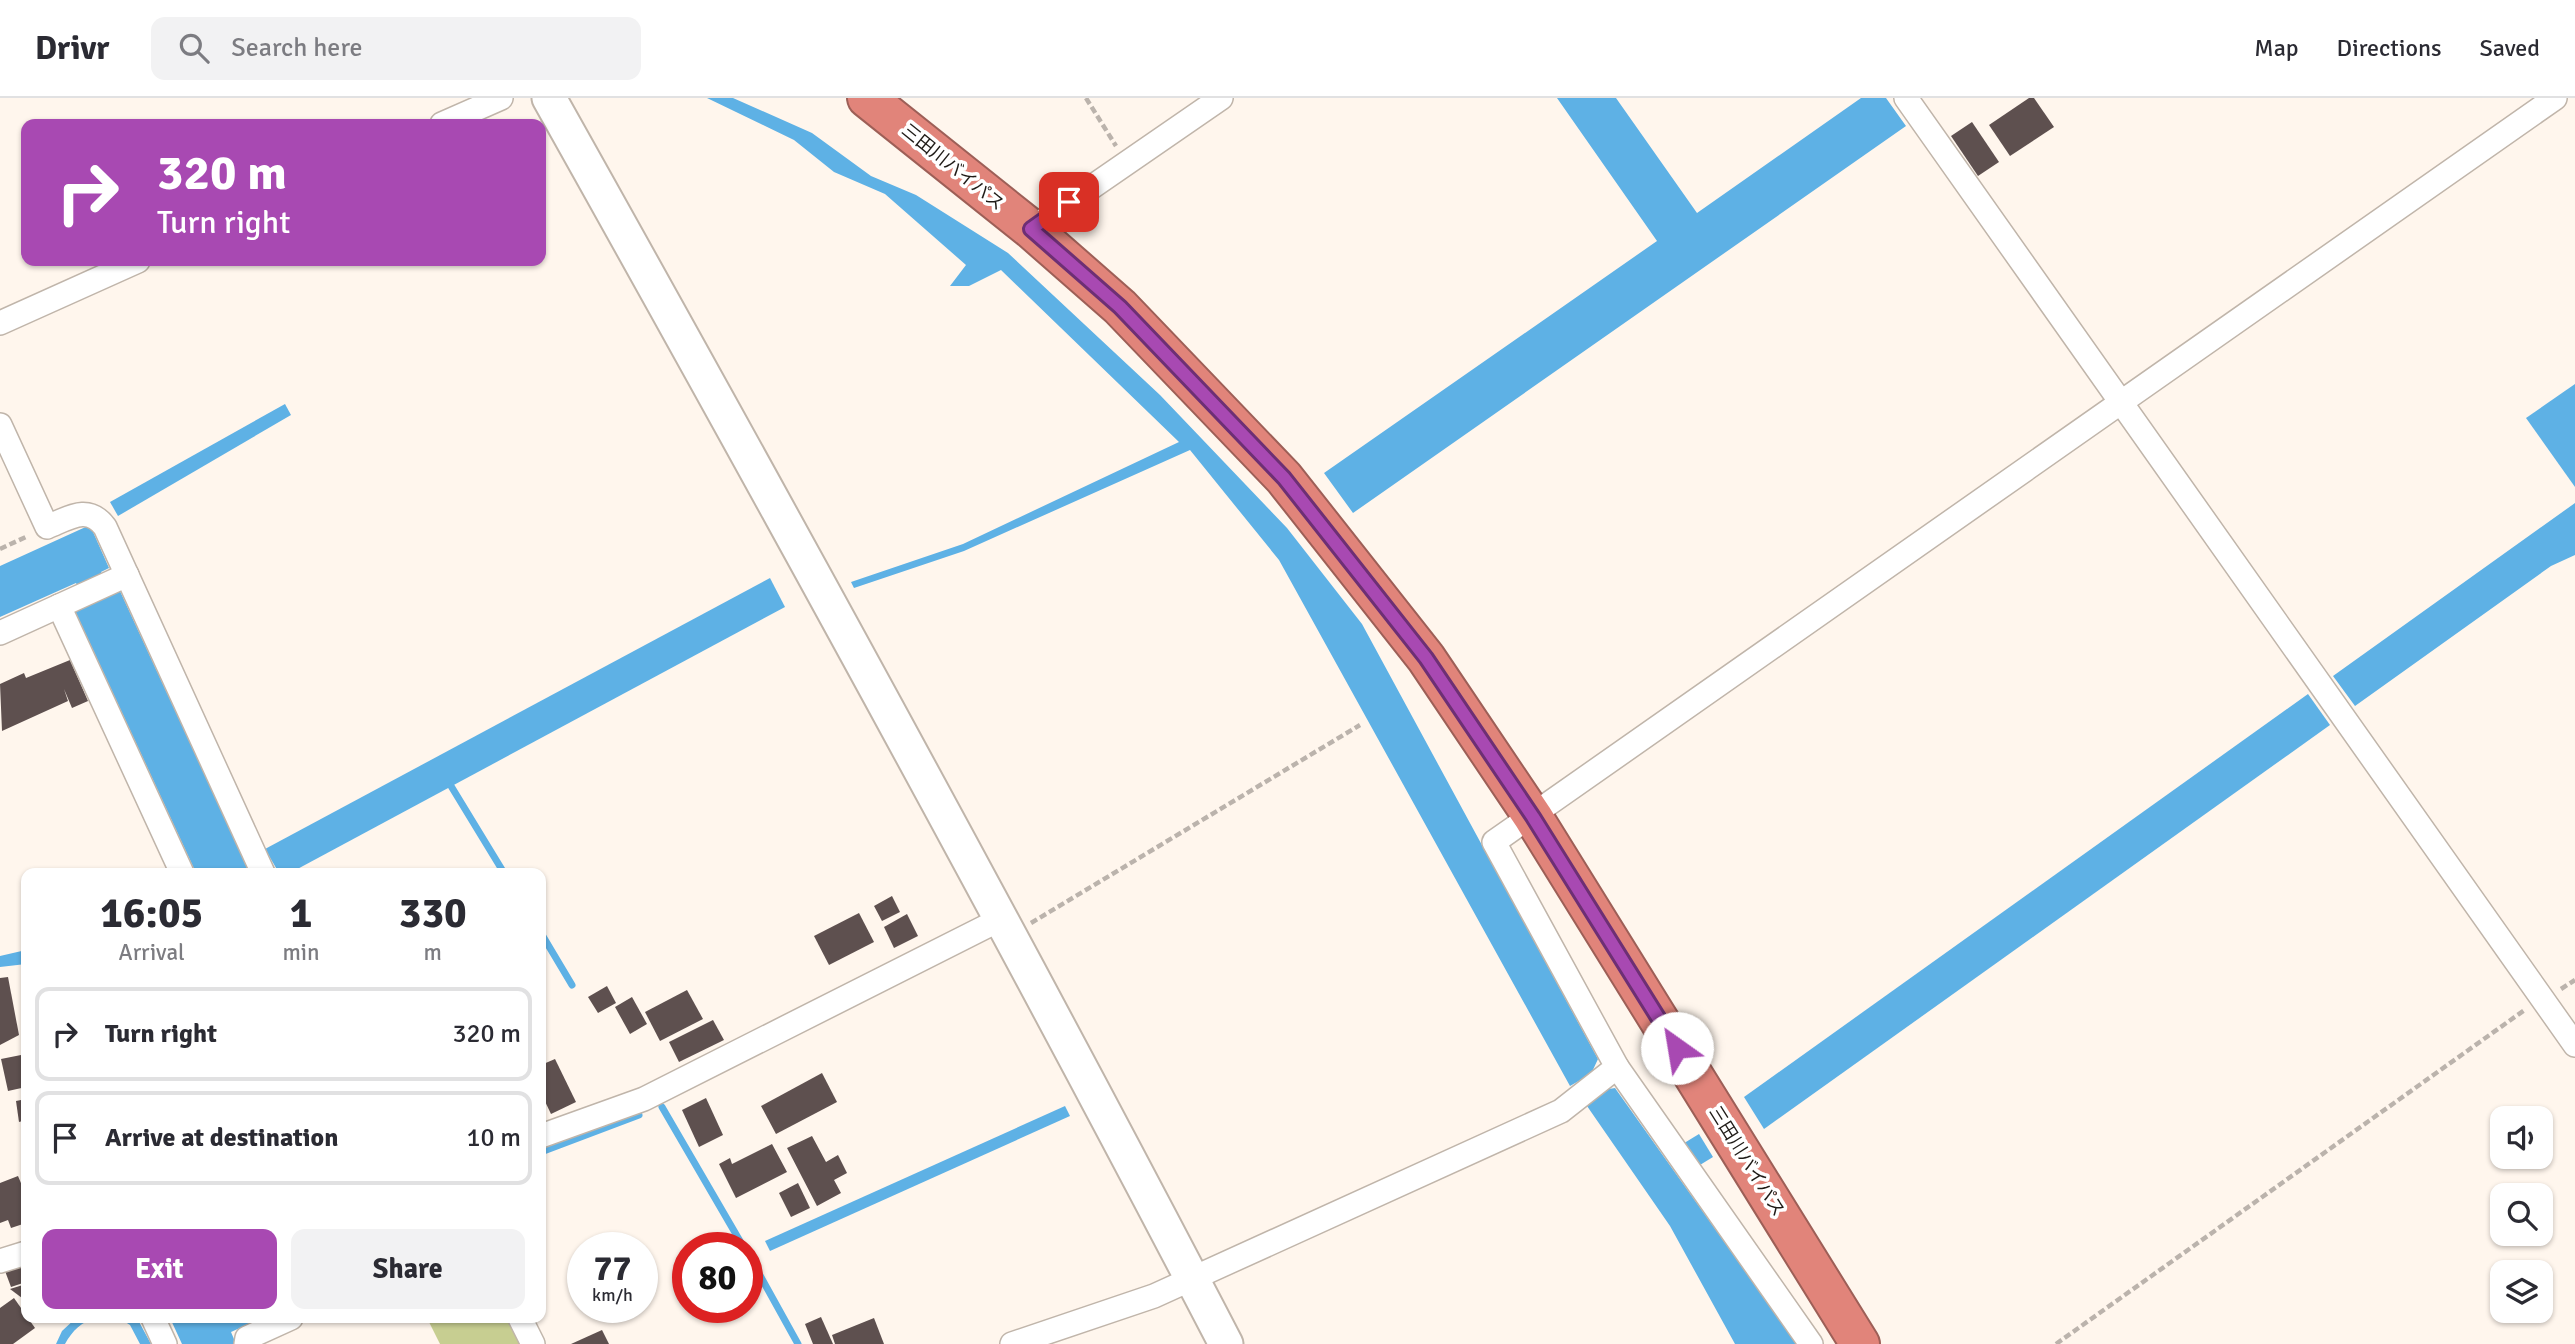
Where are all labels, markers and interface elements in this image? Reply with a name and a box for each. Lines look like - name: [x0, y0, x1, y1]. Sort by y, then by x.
- search box: [151, 17, 641, 80]
- text: Drivr: [35, 28, 109, 69]
- icon: search: [175, 29, 213, 67]
- text: Search here: [231, 32, 362, 64]
- text: Map: [2254, 33, 2299, 63]
- text: Directions: [2337, 33, 2442, 63]
- text: Saved: [2480, 33, 2540, 63]
- street label: 三田川バイパス: [897, 119, 1009, 215]
- text: 320 m: [157, 143, 287, 203]
- icon: right: [42, 147, 133, 238]
- pin: [1039, 172, 1099, 232]
- icon: arrive: [1050, 183, 1088, 221]
- text: Turn right: [157, 203, 290, 242]
- text: 16:05: [100, 888, 203, 939]
- text: 1: [290, 888, 312, 939]
- text: 330: [399, 888, 467, 939]
- text: Arrival: [119, 938, 185, 967]
- text: min: [282, 938, 320, 967]
- text: m: [424, 938, 442, 967]
- position arrow: [1640, 1011, 1714, 1085]
- icon: right: [46, 1015, 84, 1053]
- text: Turn right: [105, 1018, 217, 1050]
- text: 320 m: [452, 1018, 521, 1050]
- street label: 三田川バイパス: [1704, 1102, 1790, 1220]
- map controls: [2490, 1106, 2553, 1323]
- button: sound: [2490, 1106, 2553, 1169]
- icon: arrive: [46, 1119, 84, 1157]
- text: Arrive at destination: [105, 1122, 338, 1154]
- text: 10 m: [466, 1122, 521, 1154]
- button: search: [2490, 1183, 2553, 1246]
- button: Exit: [42, 1229, 277, 1309]
- button: Share: [291, 1229, 525, 1309]
- speed limit sign: 80: [672, 1232, 763, 1323]
- text: 77: [594, 1247, 631, 1290]
- button: layers: [2490, 1260, 2553, 1323]
- text: km/h: [592, 1284, 633, 1306]

